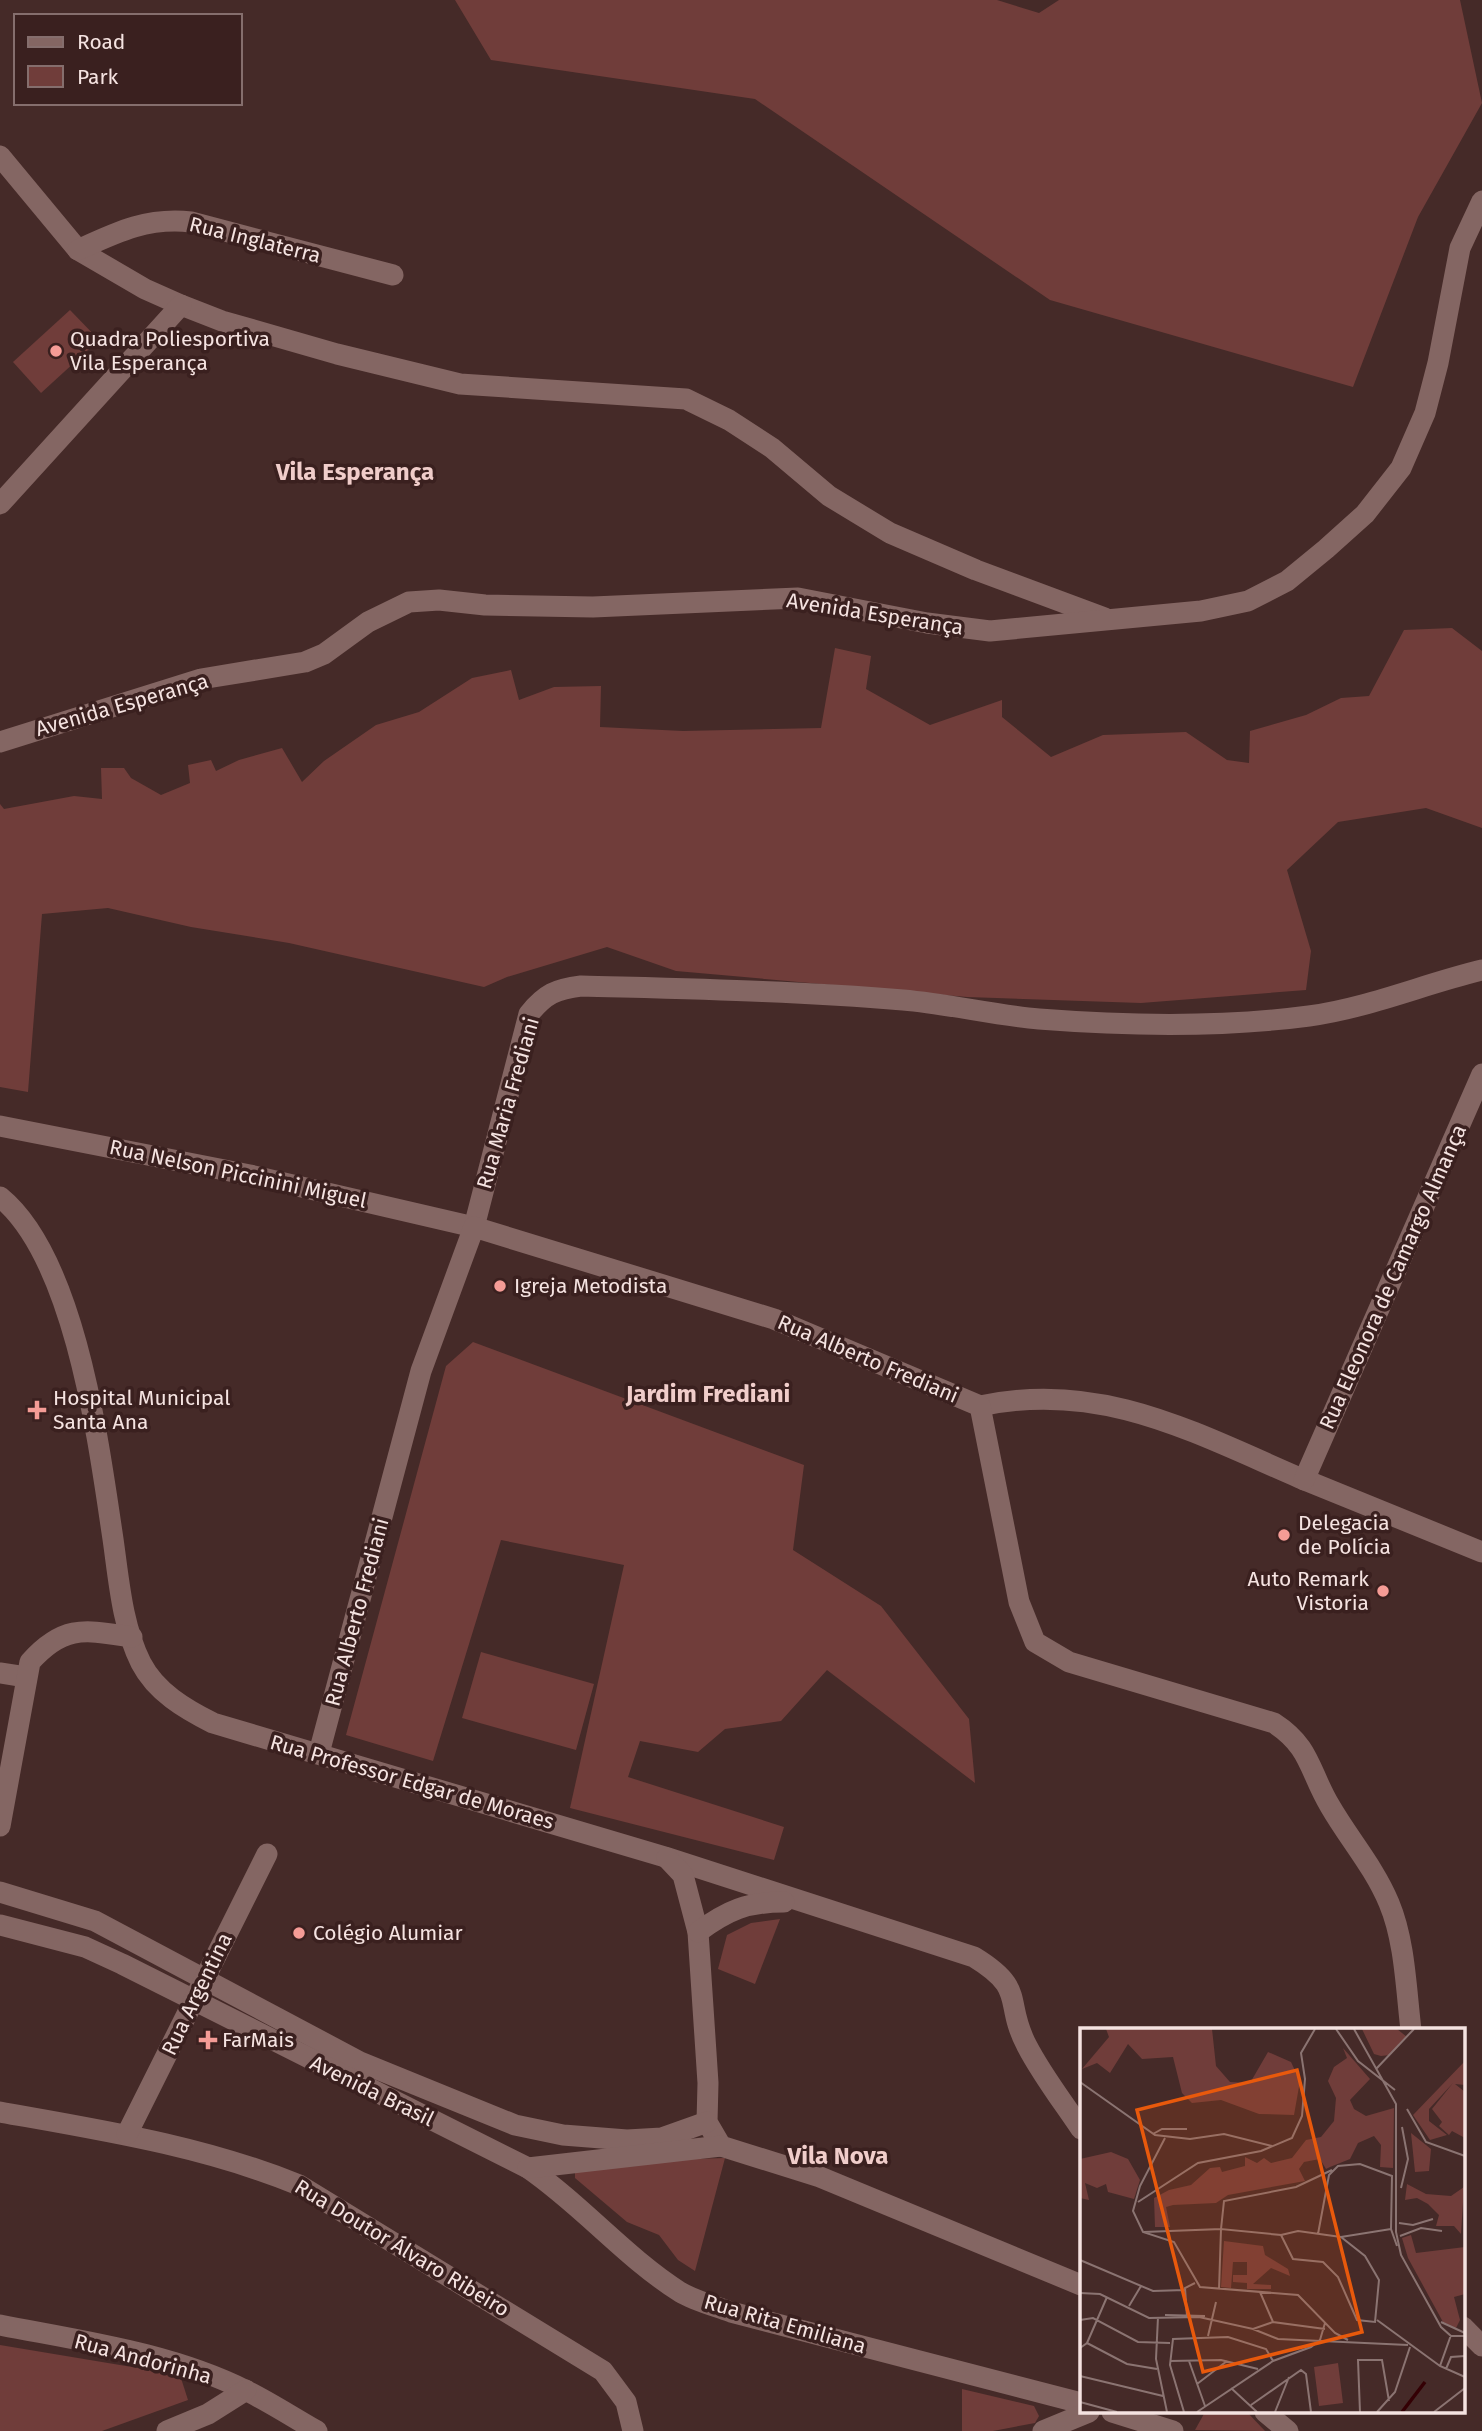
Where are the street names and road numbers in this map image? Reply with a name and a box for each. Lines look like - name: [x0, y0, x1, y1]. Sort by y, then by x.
- street label: Rua Inglaterra: [187, 211, 323, 269]
- street label: Avenida Esperança: [785, 587, 965, 641]
- street label: Avenida Esperança: [33, 668, 211, 742]
- street label: Rua Maria Frediani: [471, 1014, 545, 1192]
- street label: Rua Eleonora de Camargo Almança: [1314, 1121, 1472, 1433]
- street label: Rua Nelson Piccinini Miguel: [107, 1134, 369, 1214]
- street label: Rua Alberto Frediani: [774, 1309, 962, 1409]
- street label: Rua Alberto Frediani: [319, 1515, 395, 1709]
- street label: Rua Professor Edgar de Moraes: [267, 1729, 557, 1835]
- street label: Rua Argentina: [156, 1928, 238, 2060]
- street label: Avenida Brasil: [306, 2050, 438, 2132]
- street label: Rua Doutor Álvaro Ribeiro: [290, 2173, 514, 2323]
- street label: Rua Rita Emiliana: [701, 2288, 869, 2360]
- street label: Rua Andorinha: [71, 2328, 215, 2390]

